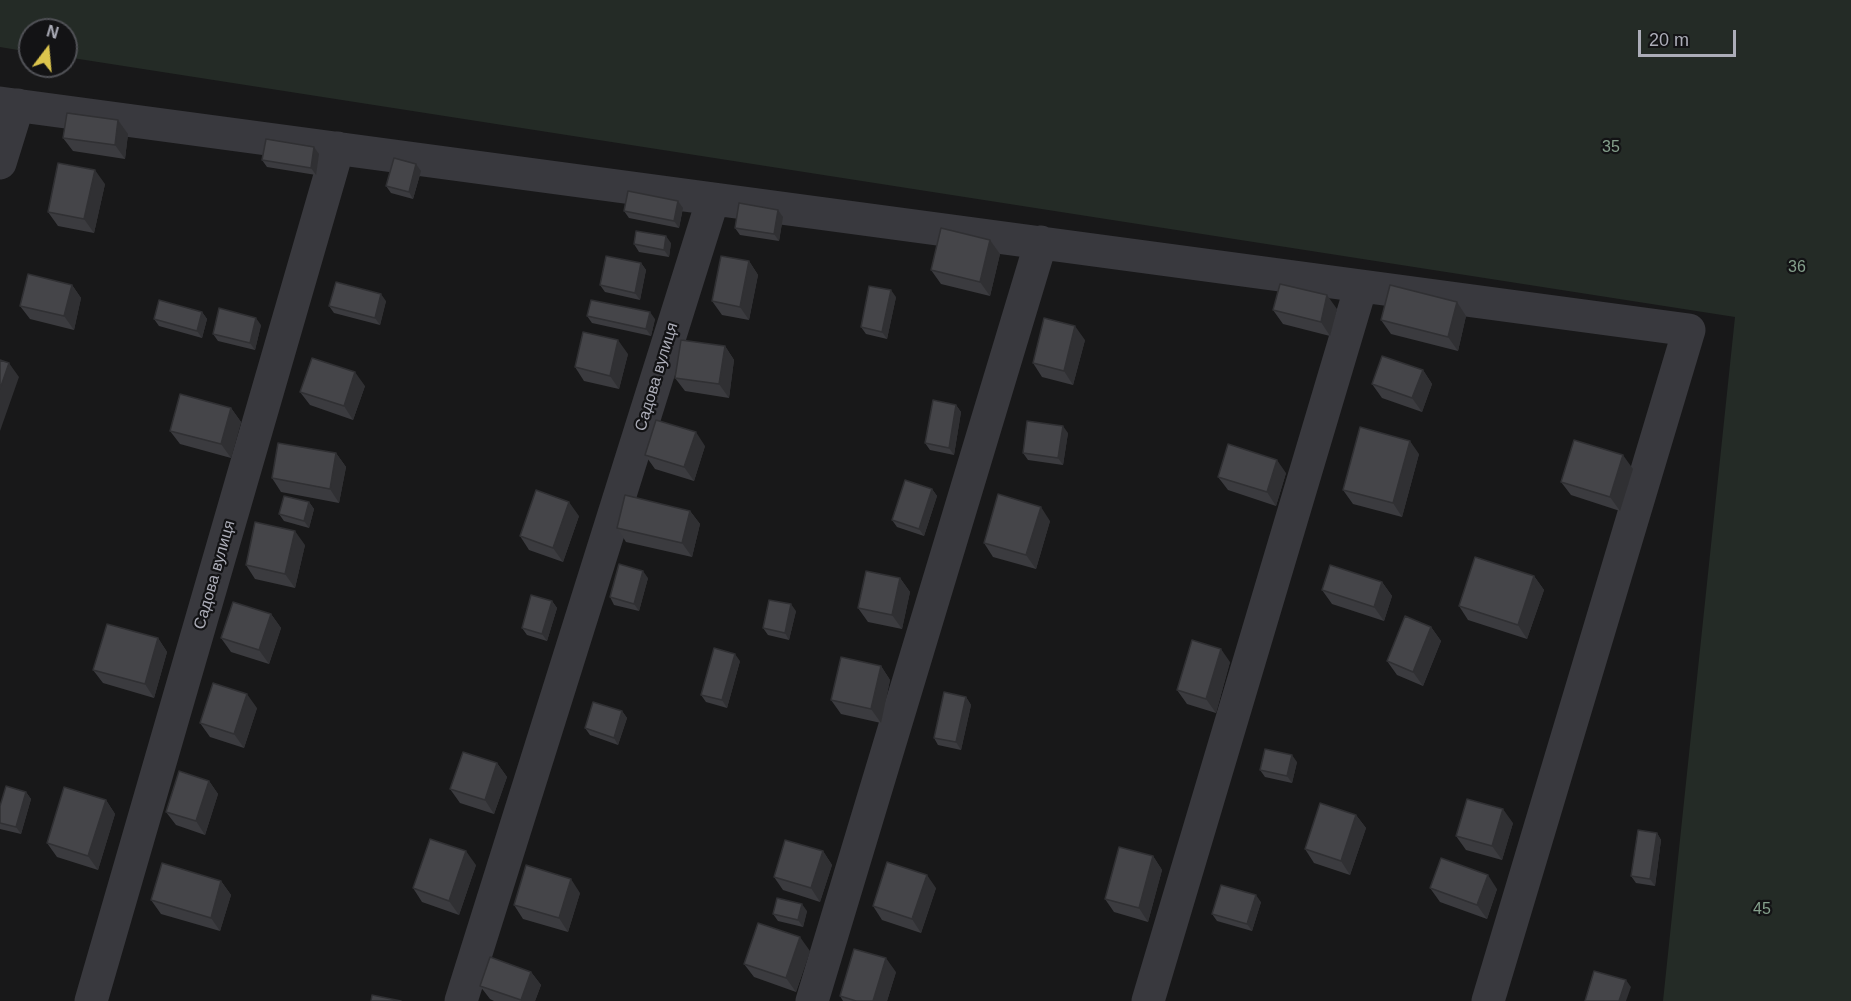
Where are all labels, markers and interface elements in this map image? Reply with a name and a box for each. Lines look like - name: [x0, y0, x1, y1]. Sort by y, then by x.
- north arrow: [18, 18, 78, 78]
- scale bar: [1641, 18, 1738, 56]
- text: N: [45, 22, 60, 42]
- text: 20 m: [1649, 30, 1689, 50]
- park label: 35: [1602, 138, 1620, 158]
- park label: 36: [1788, 258, 1806, 278]
- street label: Садова вулиця: [631, 320, 683, 434]
- street label: Садова вулиця: [190, 518, 240, 632]
- park label: 45: [1753, 900, 1771, 920]

